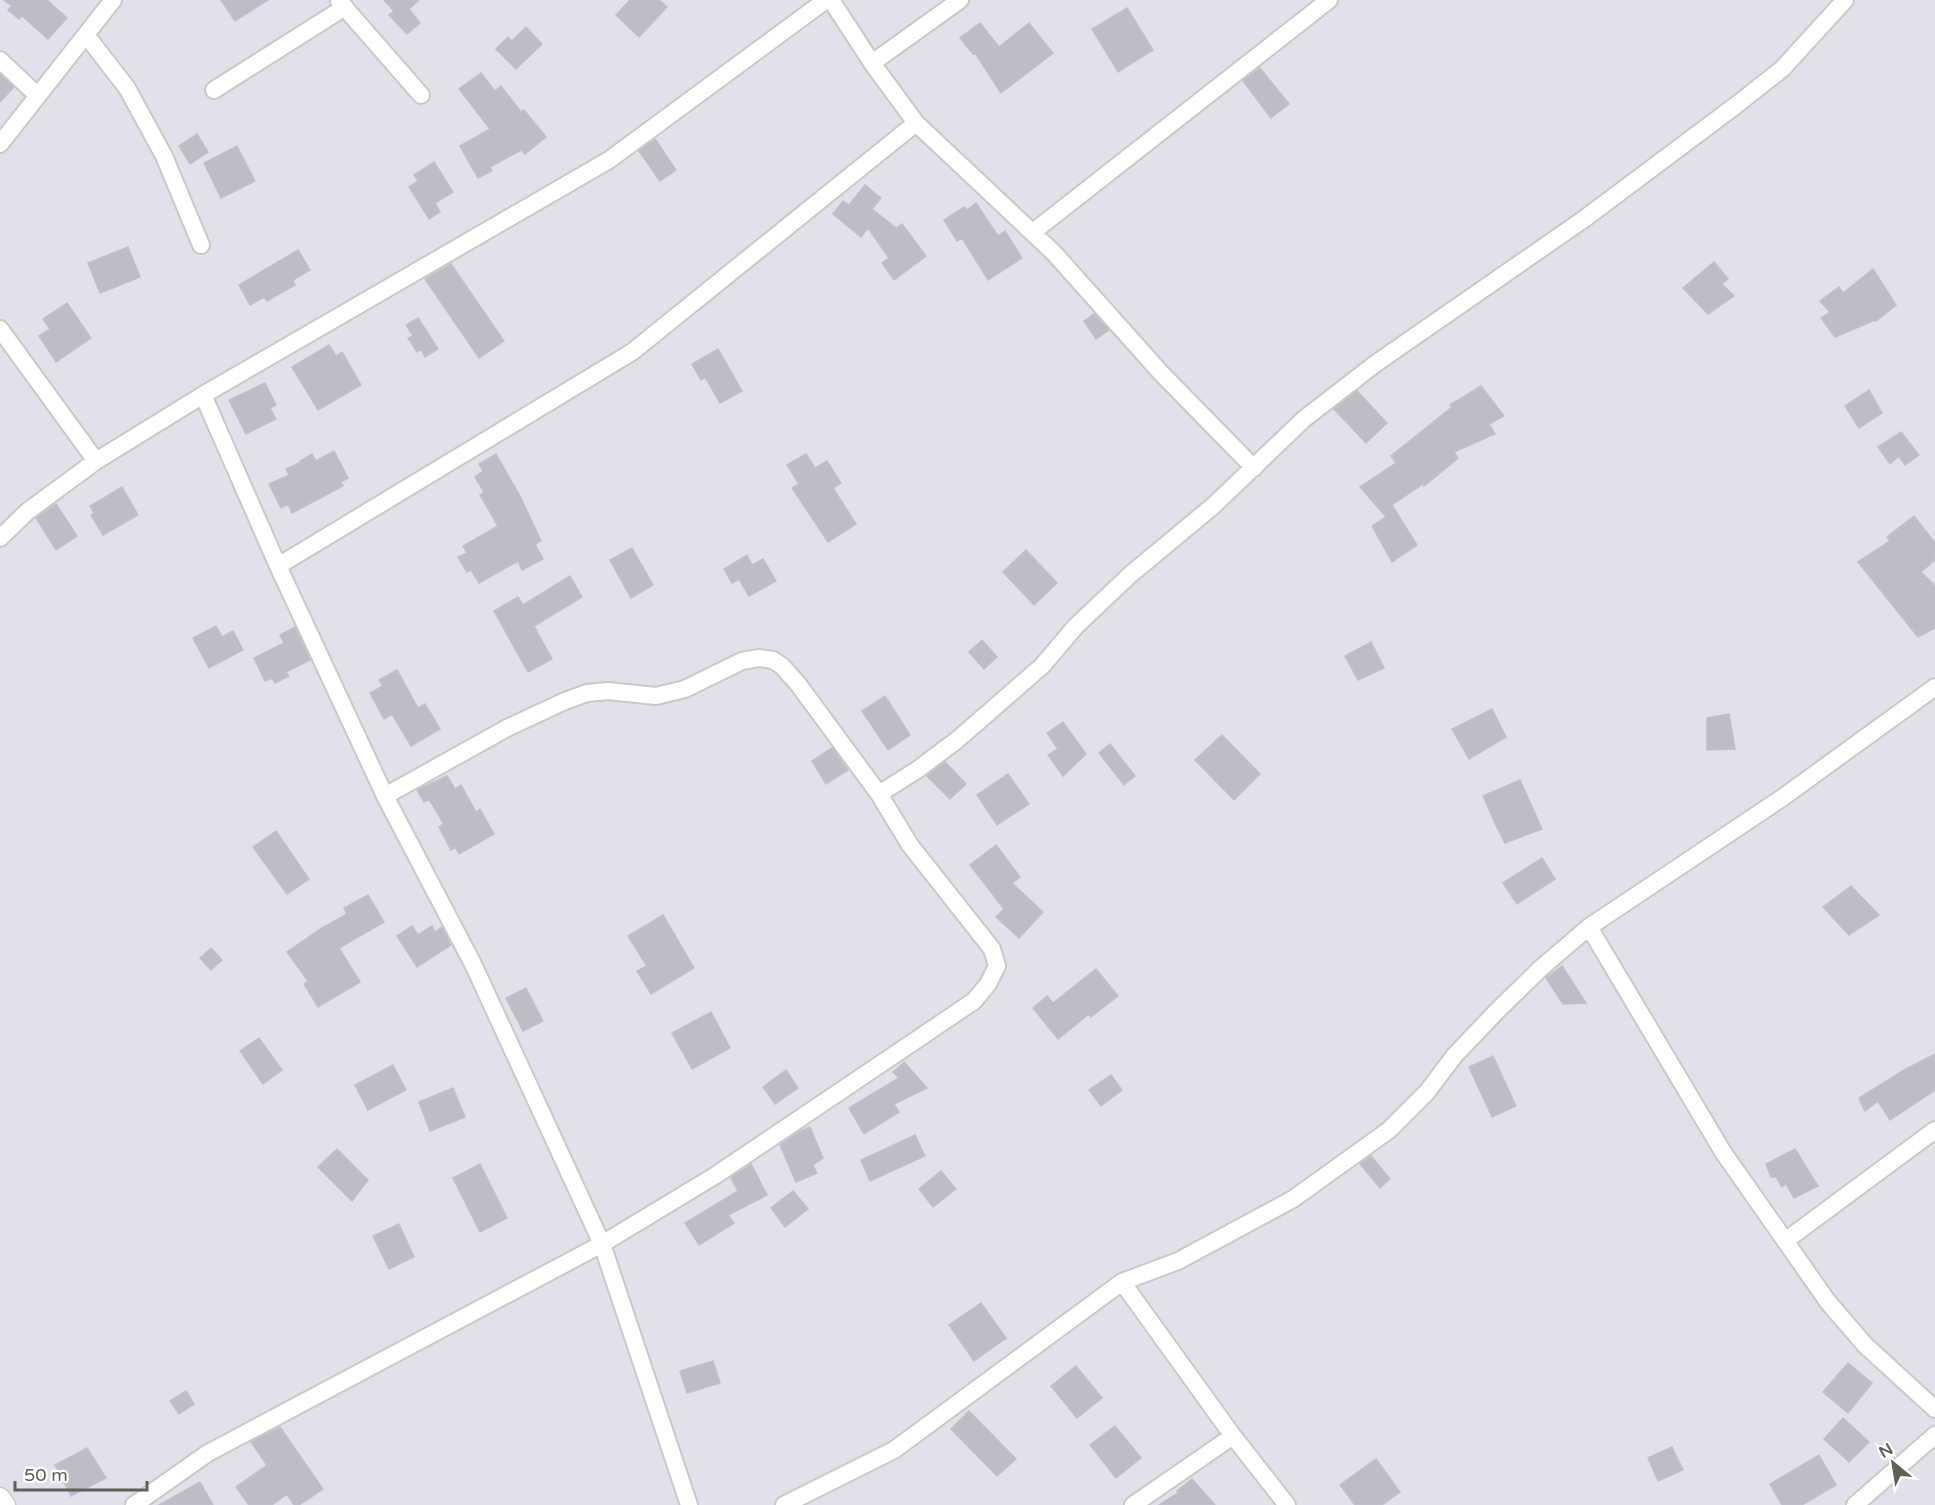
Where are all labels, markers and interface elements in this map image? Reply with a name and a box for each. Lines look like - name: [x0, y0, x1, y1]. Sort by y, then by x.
- north arrow: [1863, 1433, 1923, 1493]
- text: N: [1875, 1439, 1897, 1463]
- scale bar: [15, 1454, 147, 1492]
- text: 50 m: [24, 1464, 68, 1486]

